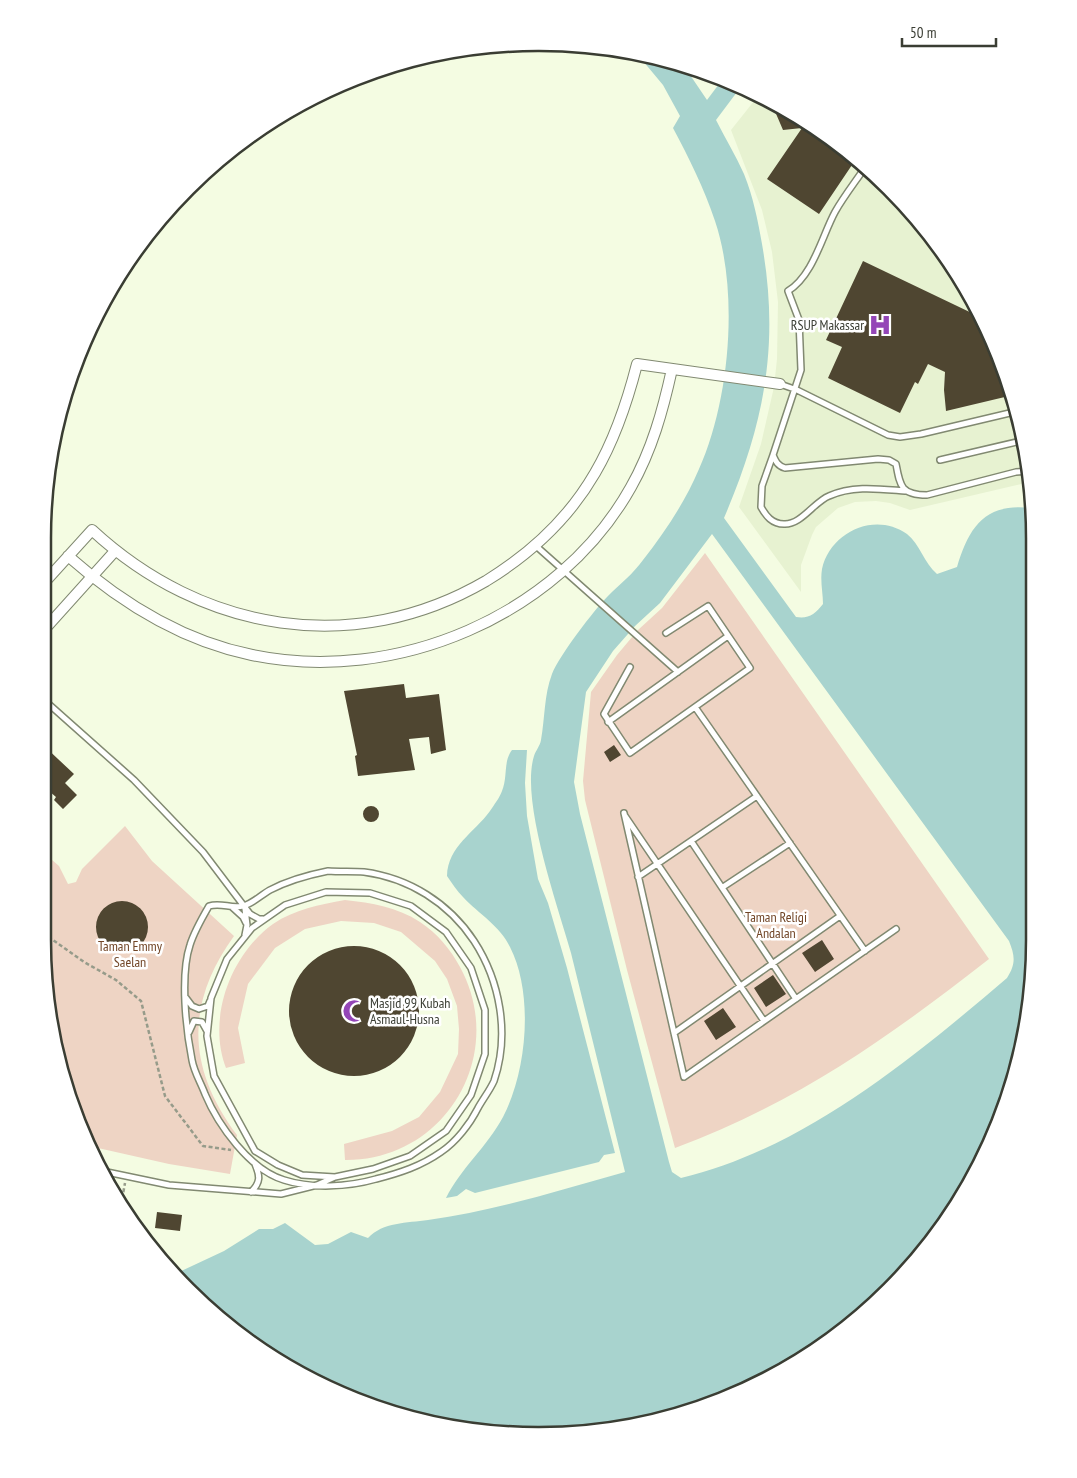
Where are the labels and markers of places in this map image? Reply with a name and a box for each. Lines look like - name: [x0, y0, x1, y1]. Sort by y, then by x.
- hospital icon: RSUP Makassar: [867, 312, 893, 338]
- place label: RSUP Makassar: [791, 316, 864, 334]
- place label: Masjid 99 Kubah Asmaul-Husna: [370, 994, 450, 1028]
- mosque icon: Masjid 99 Kubah Asmaul-Husna: [341, 998, 367, 1024]

